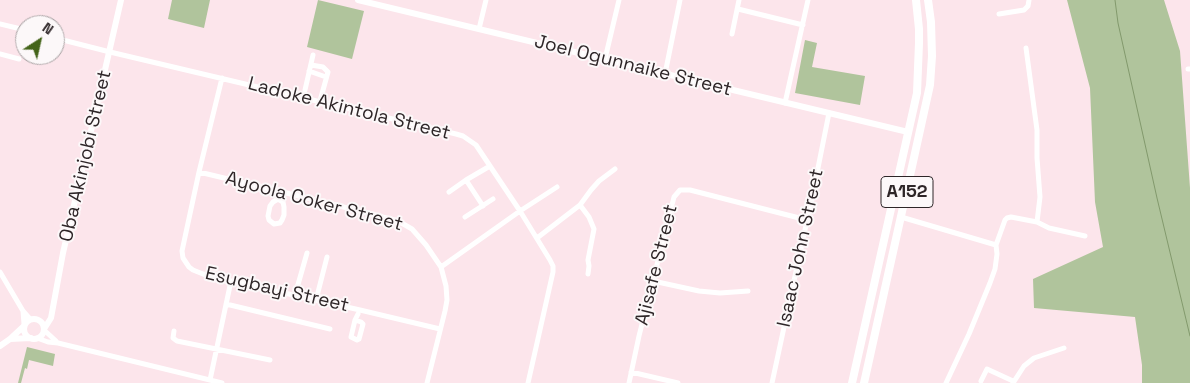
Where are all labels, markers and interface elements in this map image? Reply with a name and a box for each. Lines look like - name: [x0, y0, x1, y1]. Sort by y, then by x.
- north arrow: [15, 15, 65, 65]
- text: N: [39, 18, 57, 39]
- street label: Joel Ogunnaike Street: [532, 30, 734, 102]
- street label: Oba Akinjobi Street: [55, 68, 117, 244]
- street label: Ladoke Akintola Street: [245, 73, 453, 145]
- street label: Ayoola Coker Street: [223, 167, 405, 237]
- street label: Isaac John Street: [773, 167, 829, 329]
- road number: A152: [881, 176, 933, 208]
- street label: Ajisafe Street: [631, 202, 683, 328]
- street label: Esugbayi Street: [203, 262, 351, 318]

